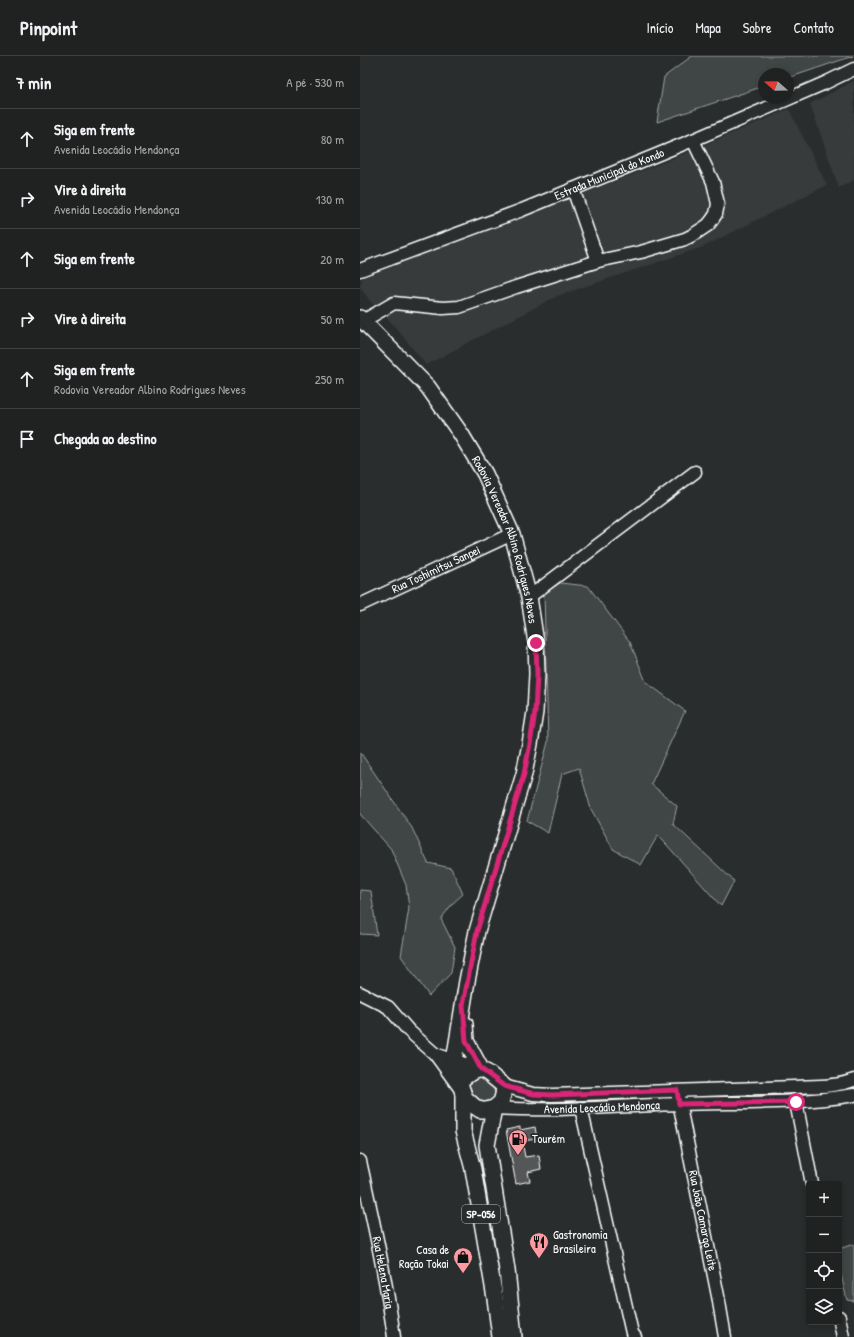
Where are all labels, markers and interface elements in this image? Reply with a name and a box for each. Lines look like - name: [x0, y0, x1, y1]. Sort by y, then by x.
- text: Pinpoint: [20, 15, 77, 41]
- text: Início: [647, 18, 673, 37]
- text: Mapa: [695, 18, 721, 37]
- text: Sobre: [743, 18, 772, 37]
- text: Contato: [794, 18, 834, 37]
- north arrow: [758, 68, 794, 104]
- text: 7 min: [16, 71, 51, 94]
- text: A pé · 530 m: [286, 73, 344, 91]
- text: Siga em frente: [54, 119, 135, 140]
- icon: ahead: [16, 128, 38, 150]
- text: 80 m: [321, 130, 344, 148]
- text: Avenida Leocádio Mendonça: [54, 140, 179, 158]
- street label: Estrada Municipal do Kondo: [552, 144, 667, 204]
- text: Vire à direita: [54, 179, 126, 200]
- icon: right: [16, 188, 38, 210]
- text: 130 m: [316, 190, 344, 208]
- text: Avenida Leocádio Mendonça: [54, 200, 179, 218]
- icon: ahead: [16, 248, 38, 270]
- text: Siga em frente: [54, 248, 135, 269]
- text: 20 m: [320, 250, 344, 268]
- icon: right: [16, 308, 38, 330]
- text: Vire à direita: [54, 308, 126, 329]
- text: 50 m: [321, 310, 344, 328]
- text: Siga em frente: [54, 359, 135, 380]
- icon: ahead: [16, 368, 38, 390]
- text: 250 m: [315, 370, 344, 388]
- text: Rodovia Vereador Albino Rodrigues Neves: [54, 380, 246, 398]
- icon: arrive: [16, 428, 38, 450]
- text: Chegada ao destino: [54, 428, 157, 449]
- street label: Rodovia Vereador Albino Rodrigues Neves: [468, 453, 542, 625]
- street label: Rua Toshimitsu Sanpei: [389, 541, 483, 597]
- route end: [527, 634, 545, 652]
- route start: [787, 1093, 805, 1111]
- street label: Avenida Leocádio Mendonça: [544, 1096, 660, 1117]
- fuel station icon: Tourém: [507, 1128, 529, 1156]
- place label: Tourém: [532, 1130, 565, 1147]
- street label: Rua João Camargo Leite: [685, 1169, 722, 1272]
- map controls: [806, 1181, 842, 1325]
- button: +: [806, 1181, 842, 1217]
- road number: SP-056: [462, 1205, 500, 1223]
- button: −: [806, 1217, 842, 1253]
- place label: Gastronomia Brasileira: [553, 1226, 608, 1257]
- restaurant icon: Gastronomia Brasileira: [528, 1231, 550, 1259]
- street label: Rua Helena Maria: [369, 1235, 399, 1310]
- place label: Casa de Ração Tokai: [399, 1241, 449, 1272]
- shop icon: Casa de Ração Tokai: [452, 1246, 474, 1274]
- button: locate: [806, 1253, 842, 1289]
- button: layers: [806, 1289, 842, 1325]

